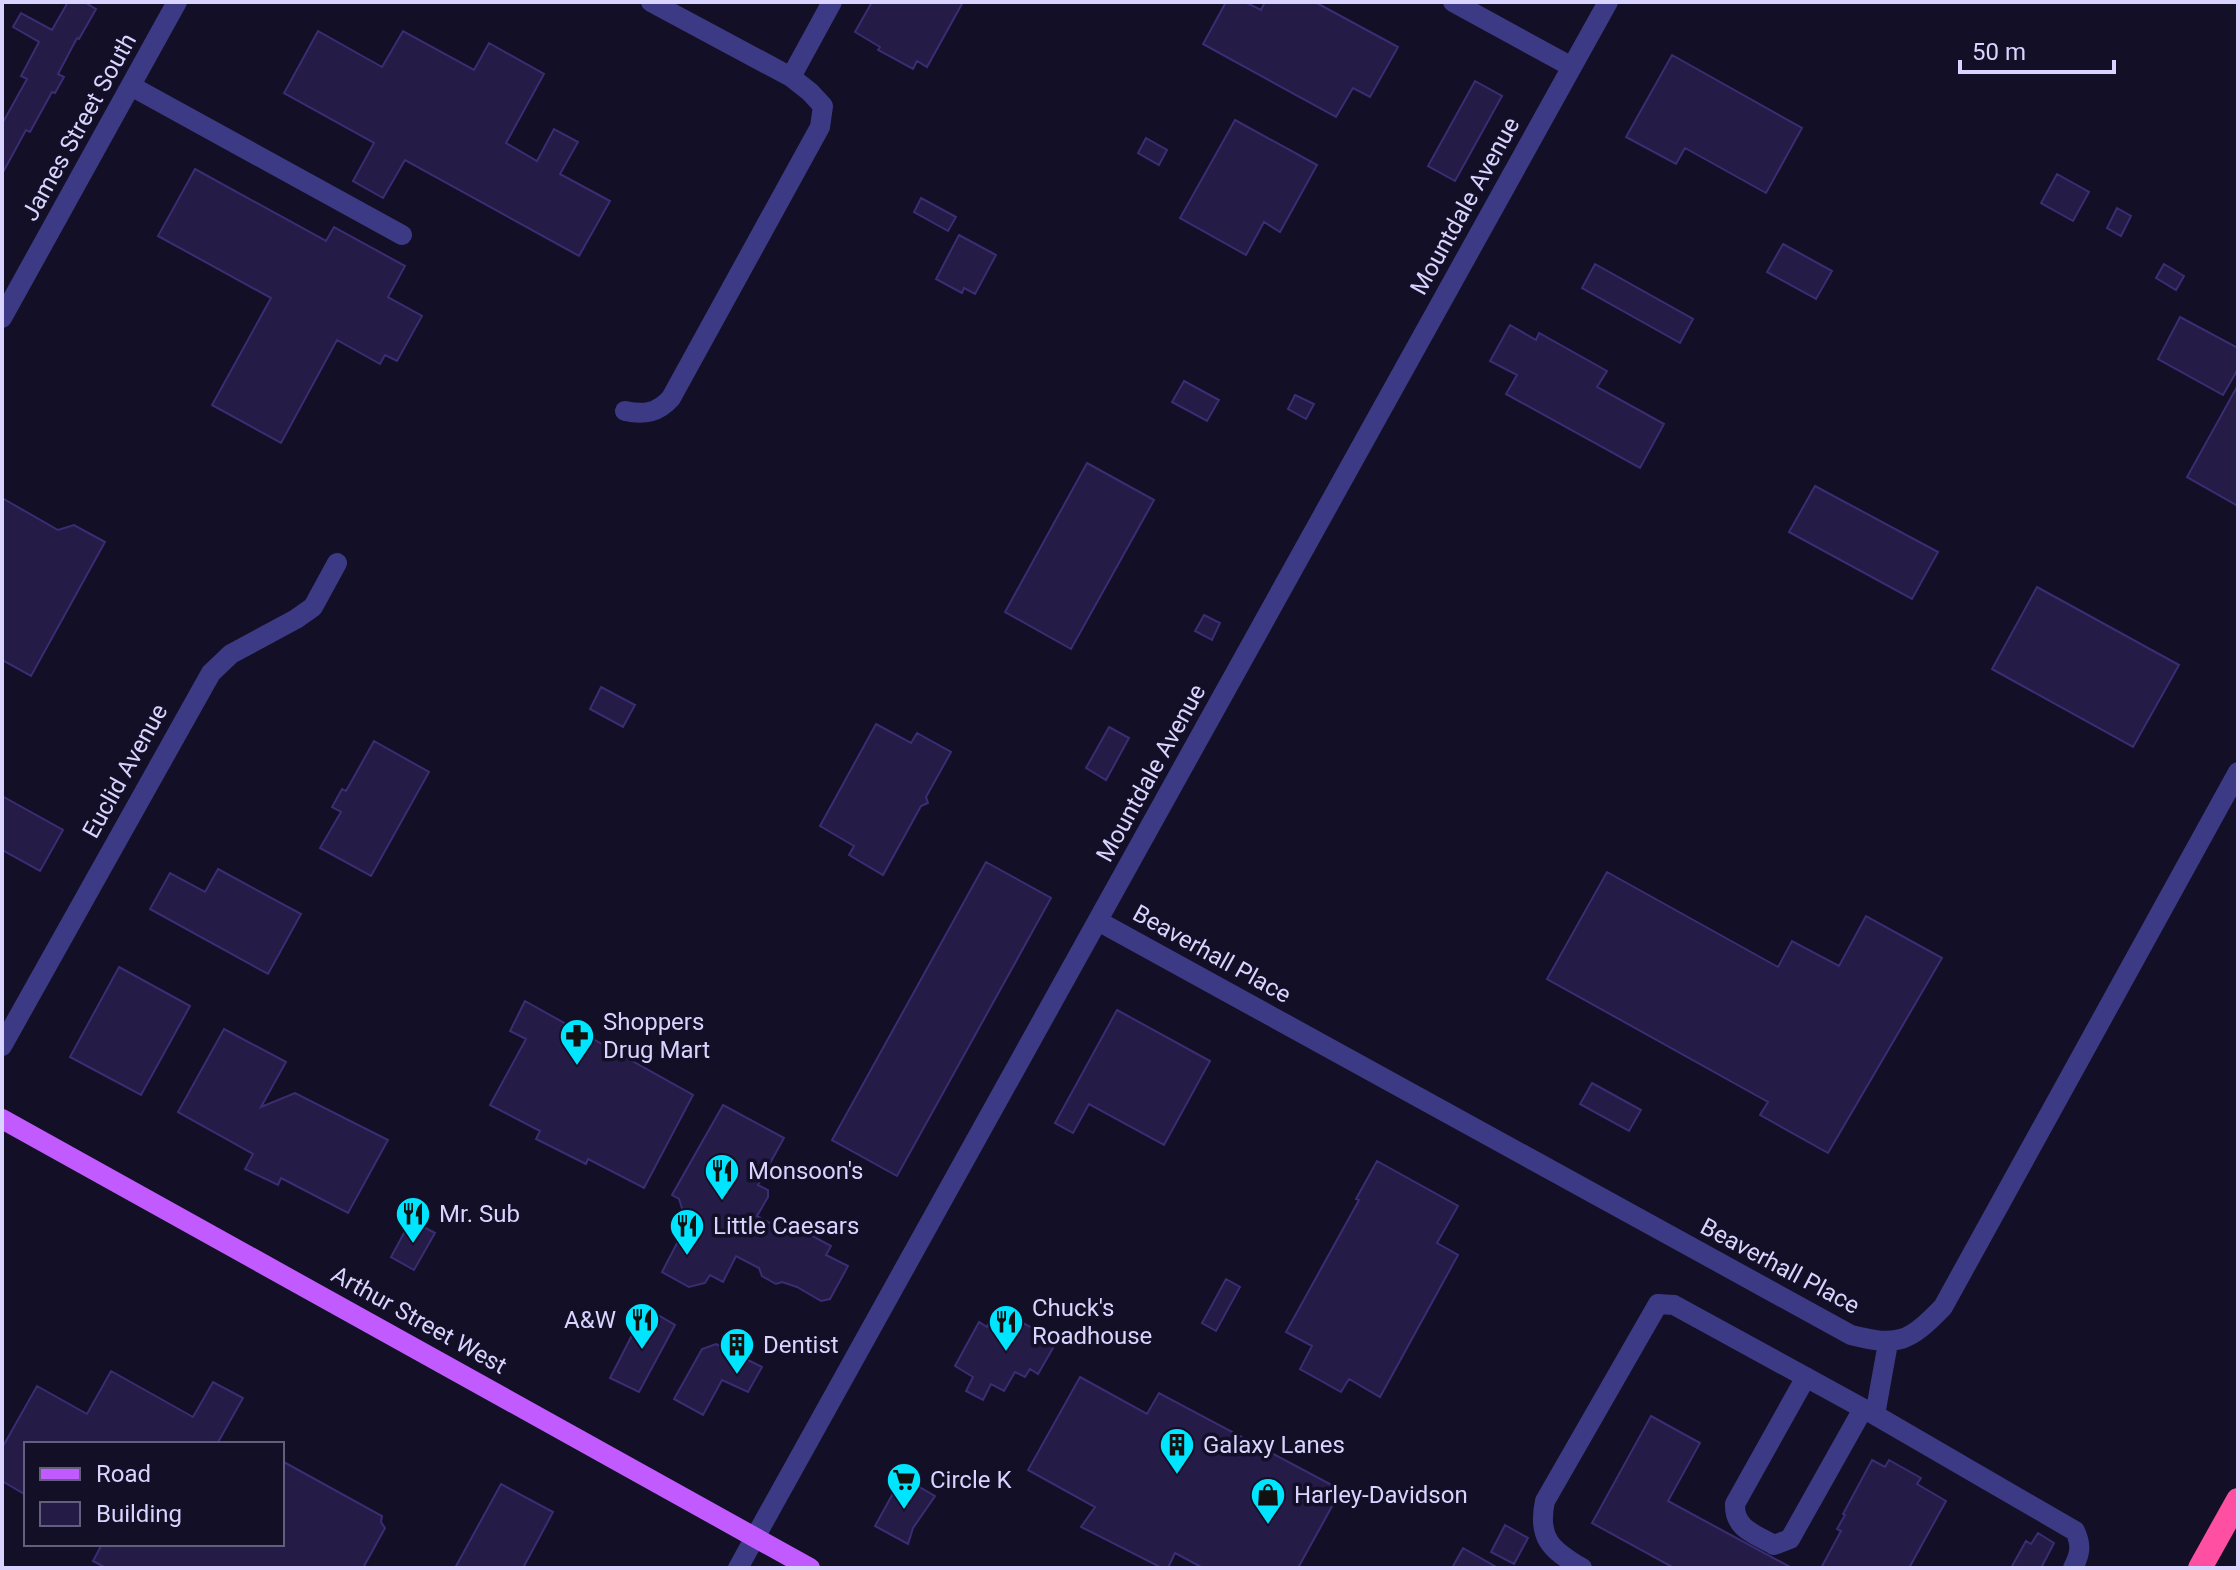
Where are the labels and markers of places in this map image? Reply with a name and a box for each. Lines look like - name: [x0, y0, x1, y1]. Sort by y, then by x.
- place label: Shoppers Drug Mart: [603, 1008, 710, 1064]
- pharmacy icon: Shoppers Drug Mart: [558, 1017, 596, 1067]
- restaurant icon: Monsoon's: [703, 1152, 741, 1202]
- place label: Monsoon's: [748, 1157, 863, 1185]
- restaurant icon: Mr. Sub: [394, 1195, 432, 1245]
- place label: Mr. Sub: [439, 1200, 520, 1228]
- restaurant icon: Little Caesars: [668, 1207, 706, 1257]
- place label: Little Caesars: [713, 1212, 859, 1240]
- place label: Chuck's Roadhouse: [1032, 1294, 1152, 1350]
- restaurant icon: A&W: [623, 1301, 661, 1351]
- restaurant icon: Chuck's Roadhouse: [987, 1303, 1025, 1353]
- place label: A&W: [564, 1306, 616, 1334]
- building icon: Dentist: [718, 1326, 756, 1376]
- place label: Dentist: [763, 1331, 839, 1359]
- building icon: Galaxy Lanes: [1158, 1426, 1196, 1476]
- place label: Galaxy Lanes: [1203, 1431, 1345, 1459]
- supermarket icon: Circle K: [885, 1461, 923, 1511]
- place label: Circle K: [930, 1466, 1012, 1494]
- shop icon: Harley-Davidson: [1249, 1476, 1287, 1526]
- place label: Harley-Davidson: [1294, 1481, 1468, 1509]

